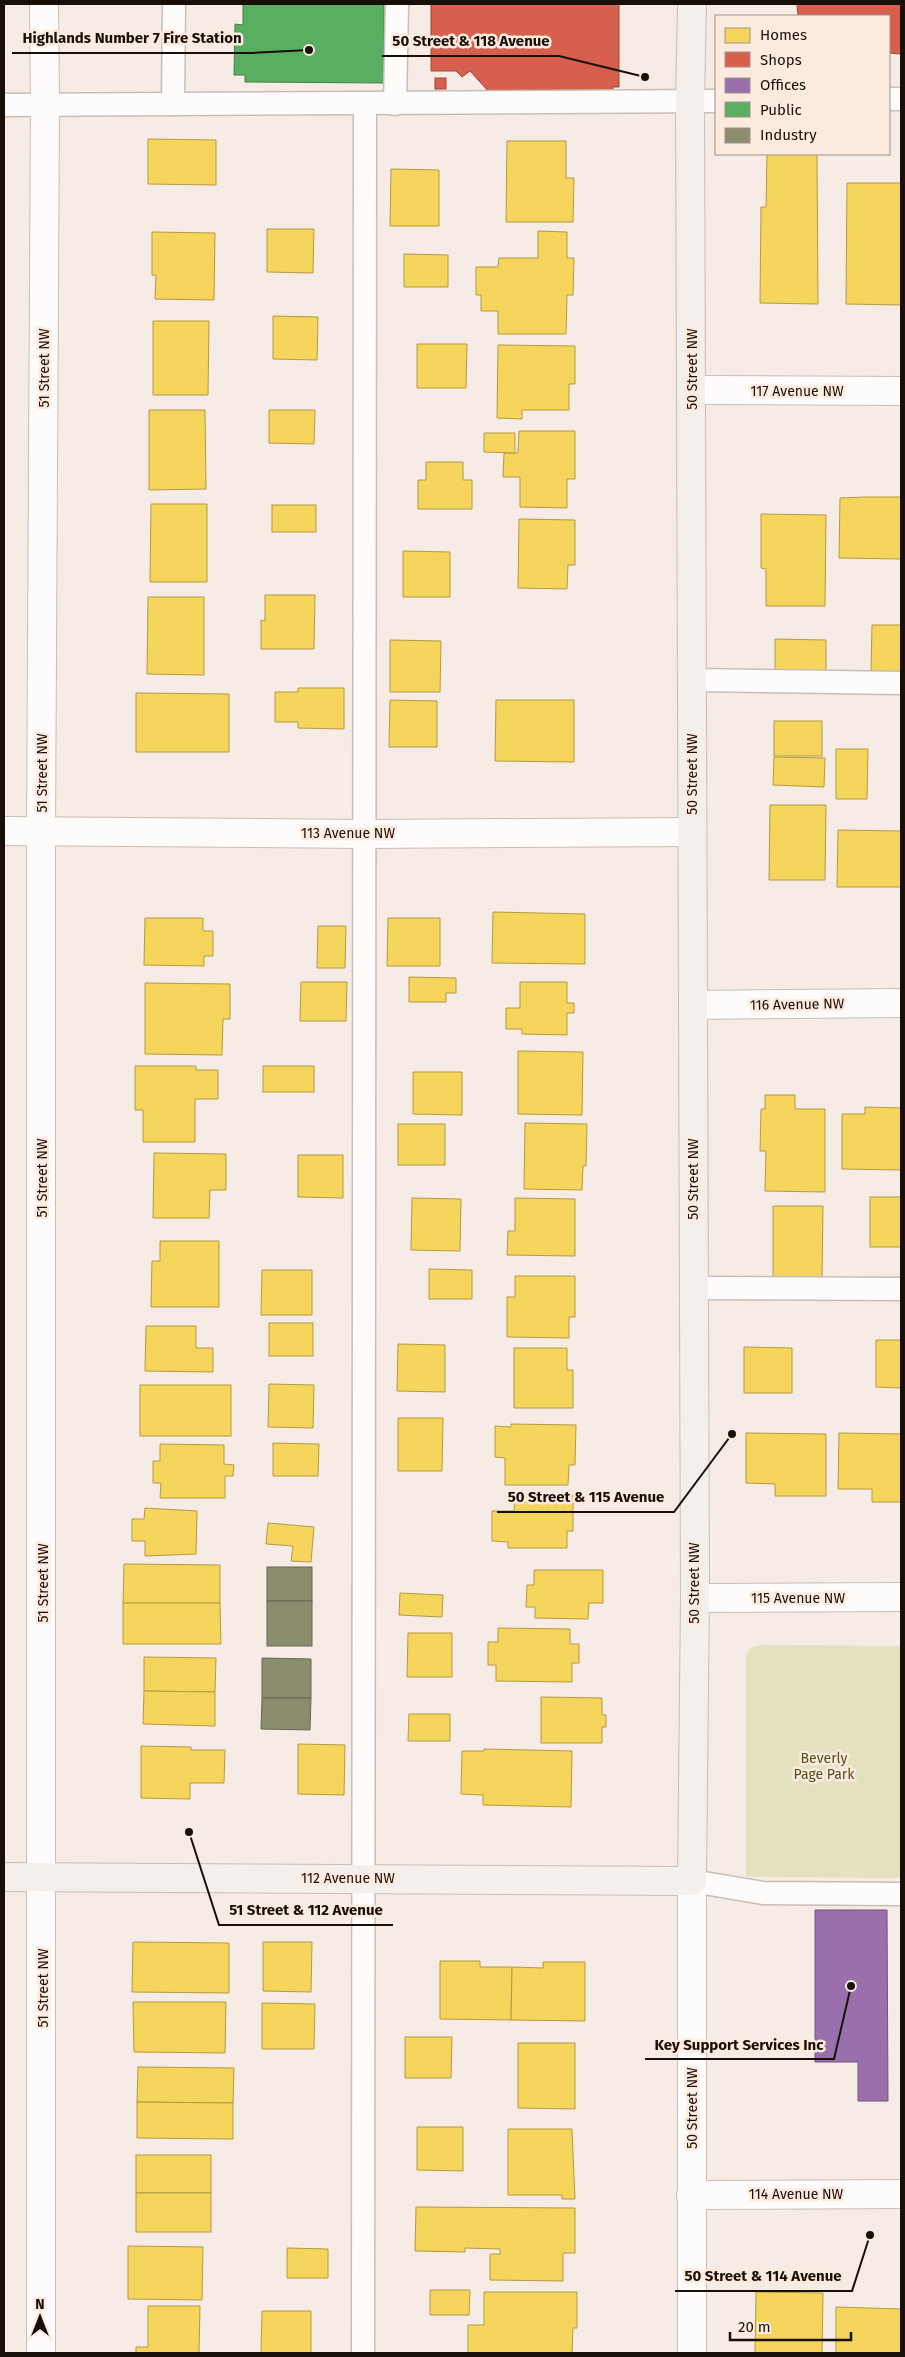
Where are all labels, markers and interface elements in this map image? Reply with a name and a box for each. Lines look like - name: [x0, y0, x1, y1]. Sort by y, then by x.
- legend: [715, 15, 890, 155]
- callout: Highlands Number 7 Fire Station: [12, 23, 251, 53]
- callout: 50 Street & 118 Avenue: [382, 26, 559, 56]
- text: Homes: [760, 26, 807, 44]
- text: Highlands Number 7 Fire Station: [22, 29, 242, 47]
- text: 50 Street & 118 Avenue: [392, 32, 550, 50]
- text: Shops: [760, 51, 802, 69]
- text: Offices: [760, 76, 806, 94]
- text: Public: [760, 101, 802, 119]
- text: Industry: [760, 126, 817, 144]
- street label: 51 Street NW: [36, 328, 53, 407]
- street label: 50 Street NW: [684, 328, 701, 410]
- street label: 117 Avenue NW: [750, 383, 844, 400]
- street label: 51 Street NW: [34, 733, 51, 812]
- street label: 50 Street NW: [684, 733, 701, 815]
- street label: 113 Avenue NW: [301, 825, 395, 842]
- street label: 116 Avenue NW: [750, 995, 845, 1014]
- street label: 51 Street NW: [34, 1138, 51, 1217]
- street label: 50 Street NW: [685, 1138, 702, 1220]
- callout: 50 Street & 115 Avenue: [497, 1482, 674, 1512]
- text: 50 Street & 115 Avenue: [508, 1488, 664, 1506]
- street label: 50 Street NW: [686, 1542, 703, 1624]
- street label: 51 Street NW: [35, 1543, 52, 1622]
- street label: 115 Avenue NW: [751, 1590, 845, 1607]
- park label: Beverly Page Park: [794, 1750, 855, 1783]
- street label: 112 Avenue NW: [301, 1870, 395, 1887]
- callout: 51 Street & 112 Avenue: [219, 1895, 393, 1925]
- text: 51 Street & 112 Avenue: [229, 1901, 383, 1919]
- street label: 51 Street NW: [35, 1948, 52, 2027]
- callout: Key Support Services Inc: [645, 2029, 834, 2059]
- text: Key Support Services Inc: [655, 2036, 824, 2054]
- street label: 50 Street NW: [684, 2067, 701, 2149]
- street label: 114 Avenue NW: [749, 2186, 844, 2203]
- callout: 50 Street & 114 Avenue: [675, 2261, 852, 2291]
- text: 50 Street & 114 Avenue: [684, 2267, 842, 2285]
- north arrow: [15, 2292, 65, 2342]
- text: N: [35, 2296, 45, 2313]
- scale bar: [730, 2310, 851, 2342]
- text: 20 m: [738, 2318, 771, 2336]

